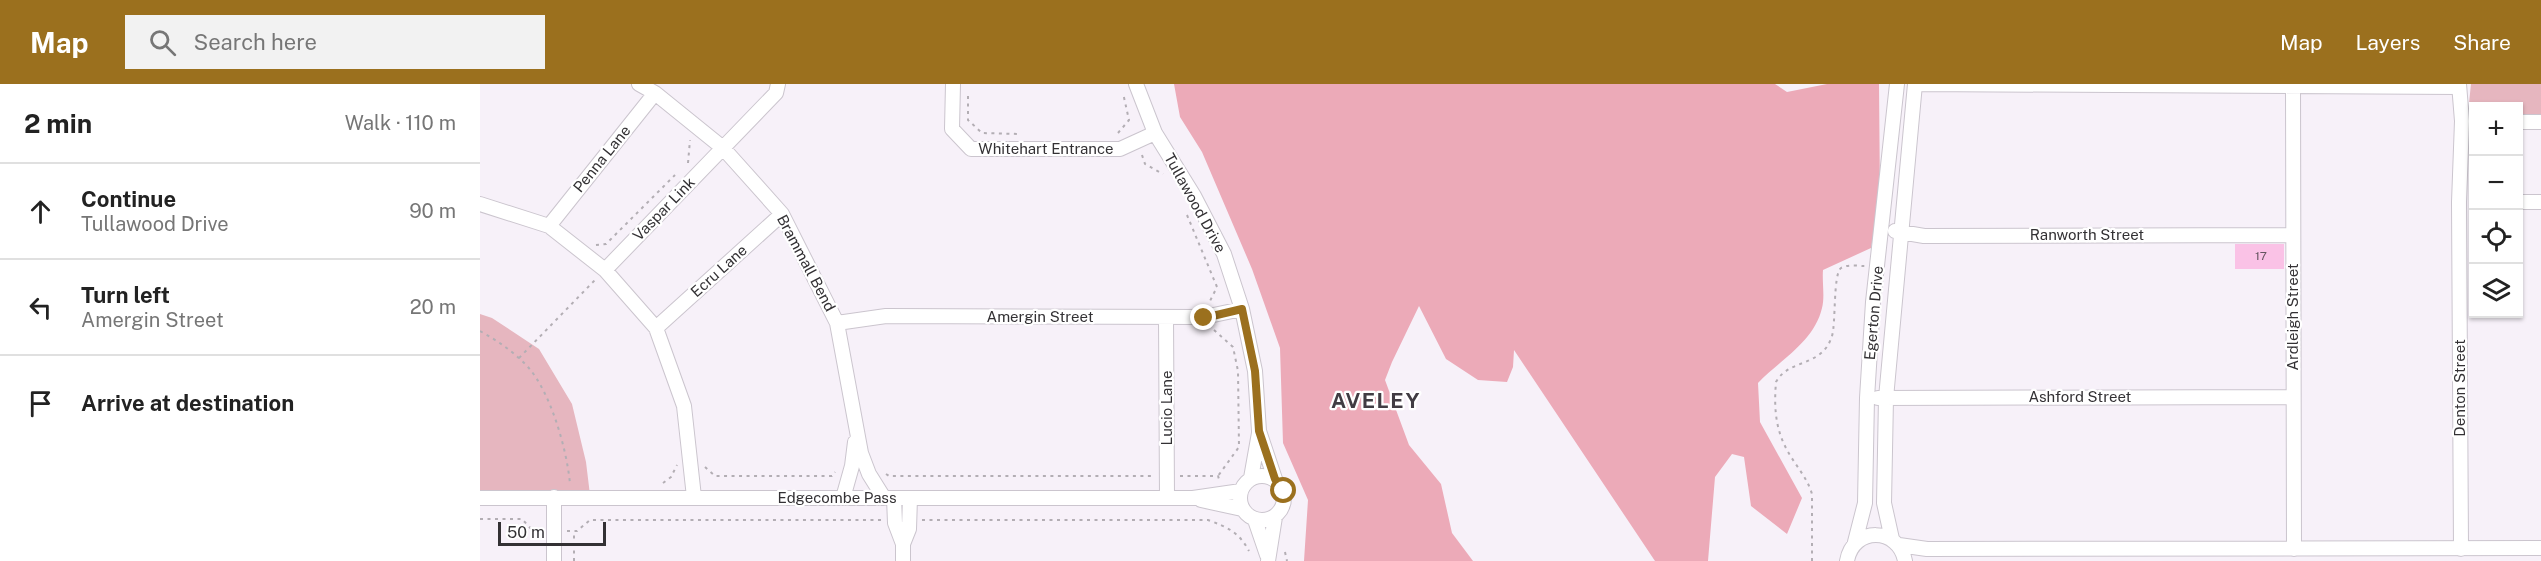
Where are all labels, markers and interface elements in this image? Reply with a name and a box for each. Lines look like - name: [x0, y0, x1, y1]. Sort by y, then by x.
- search box: [125, 15, 545, 69]
- text: Map: [30, 26, 89, 59]
- icon: search: [146, 26, 179, 59]
- text: Search here: [194, 29, 317, 55]
- text: Map: [2280, 30, 2323, 55]
- text: Layers: [2356, 30, 2420, 55]
- text: Share: [2453, 30, 2511, 55]
- map controls: [2469, 102, 2523, 318]
- button: +: [2469, 102, 2523, 156]
- text: 2 min: [24, 108, 92, 139]
- text: Walk · 110 m: [345, 111, 456, 135]
- street label: Penna Lane: [570, 122, 634, 196]
- street label: Whitehart Entrance: [978, 140, 1114, 157]
- street label: Tullawood Drive: [1161, 150, 1230, 255]
- button: −: [2469, 156, 2523, 210]
- street label: Vaspar Link: [629, 173, 698, 244]
- text: Continue: [81, 186, 176, 212]
- icon: ahead: [24, 195, 57, 228]
- text: 90 m: [409, 199, 456, 223]
- button: locate: [2469, 210, 2523, 264]
- text: Tullawood Drive: [81, 212, 229, 236]
- street label: Brammall Bend: [774, 212, 839, 314]
- street label: Ranworth Street: [2030, 226, 2144, 243]
- street label: Ecru Lane: [687, 241, 750, 300]
- house number: 17: [2255, 249, 2267, 263]
- street label: Ardleigh Street: [2284, 263, 2301, 371]
- button: layers: [2469, 264, 2523, 318]
- street label: Egerton Drive: [1861, 265, 1886, 361]
- text: Turn left: [81, 282, 170, 308]
- icon: left: [24, 291, 57, 324]
- text: 20 m: [410, 295, 456, 319]
- route end: [1190, 304, 1216, 330]
- text: Amergin Street: [81, 308, 224, 332]
- street label: Amergin Street: [986, 308, 1094, 325]
- street label: Denton Street: [2451, 339, 2468, 437]
- street label: Lucio Lane: [1158, 370, 1175, 446]
- icon: arrive: [24, 387, 57, 420]
- district label: AVELEY: [1331, 388, 1421, 413]
- street label: Ashford Street: [2029, 388, 2132, 405]
- text: Arrive at destination: [81, 390, 294, 416]
- route start: [1270, 477, 1296, 503]
- street label: Edgecombe Pass: [777, 489, 897, 506]
- scale bar: [498, 519, 606, 546]
- text: 50 m: [507, 523, 545, 542]

